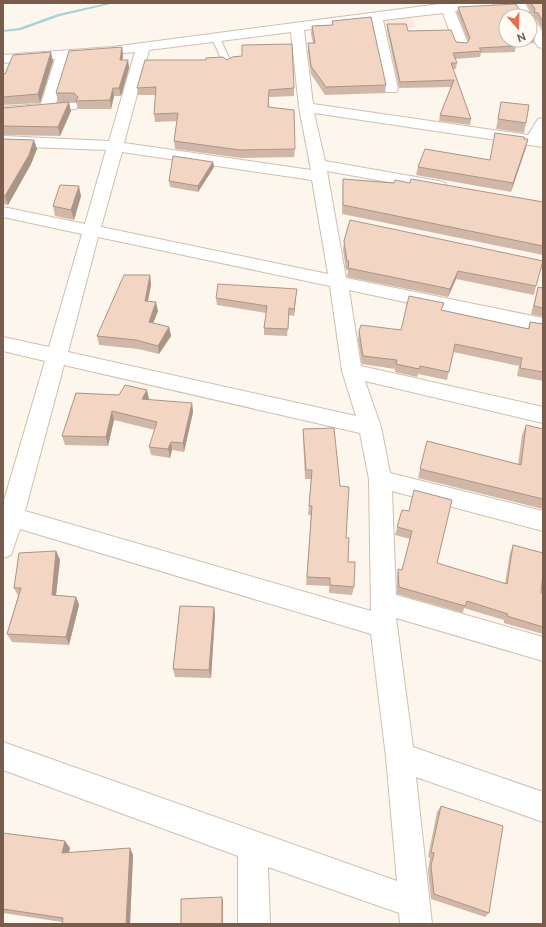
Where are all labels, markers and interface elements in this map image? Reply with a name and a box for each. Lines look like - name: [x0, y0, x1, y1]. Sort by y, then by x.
- north arrow: [498, 8, 538, 48]
- text: N: [515, 29, 527, 44]

